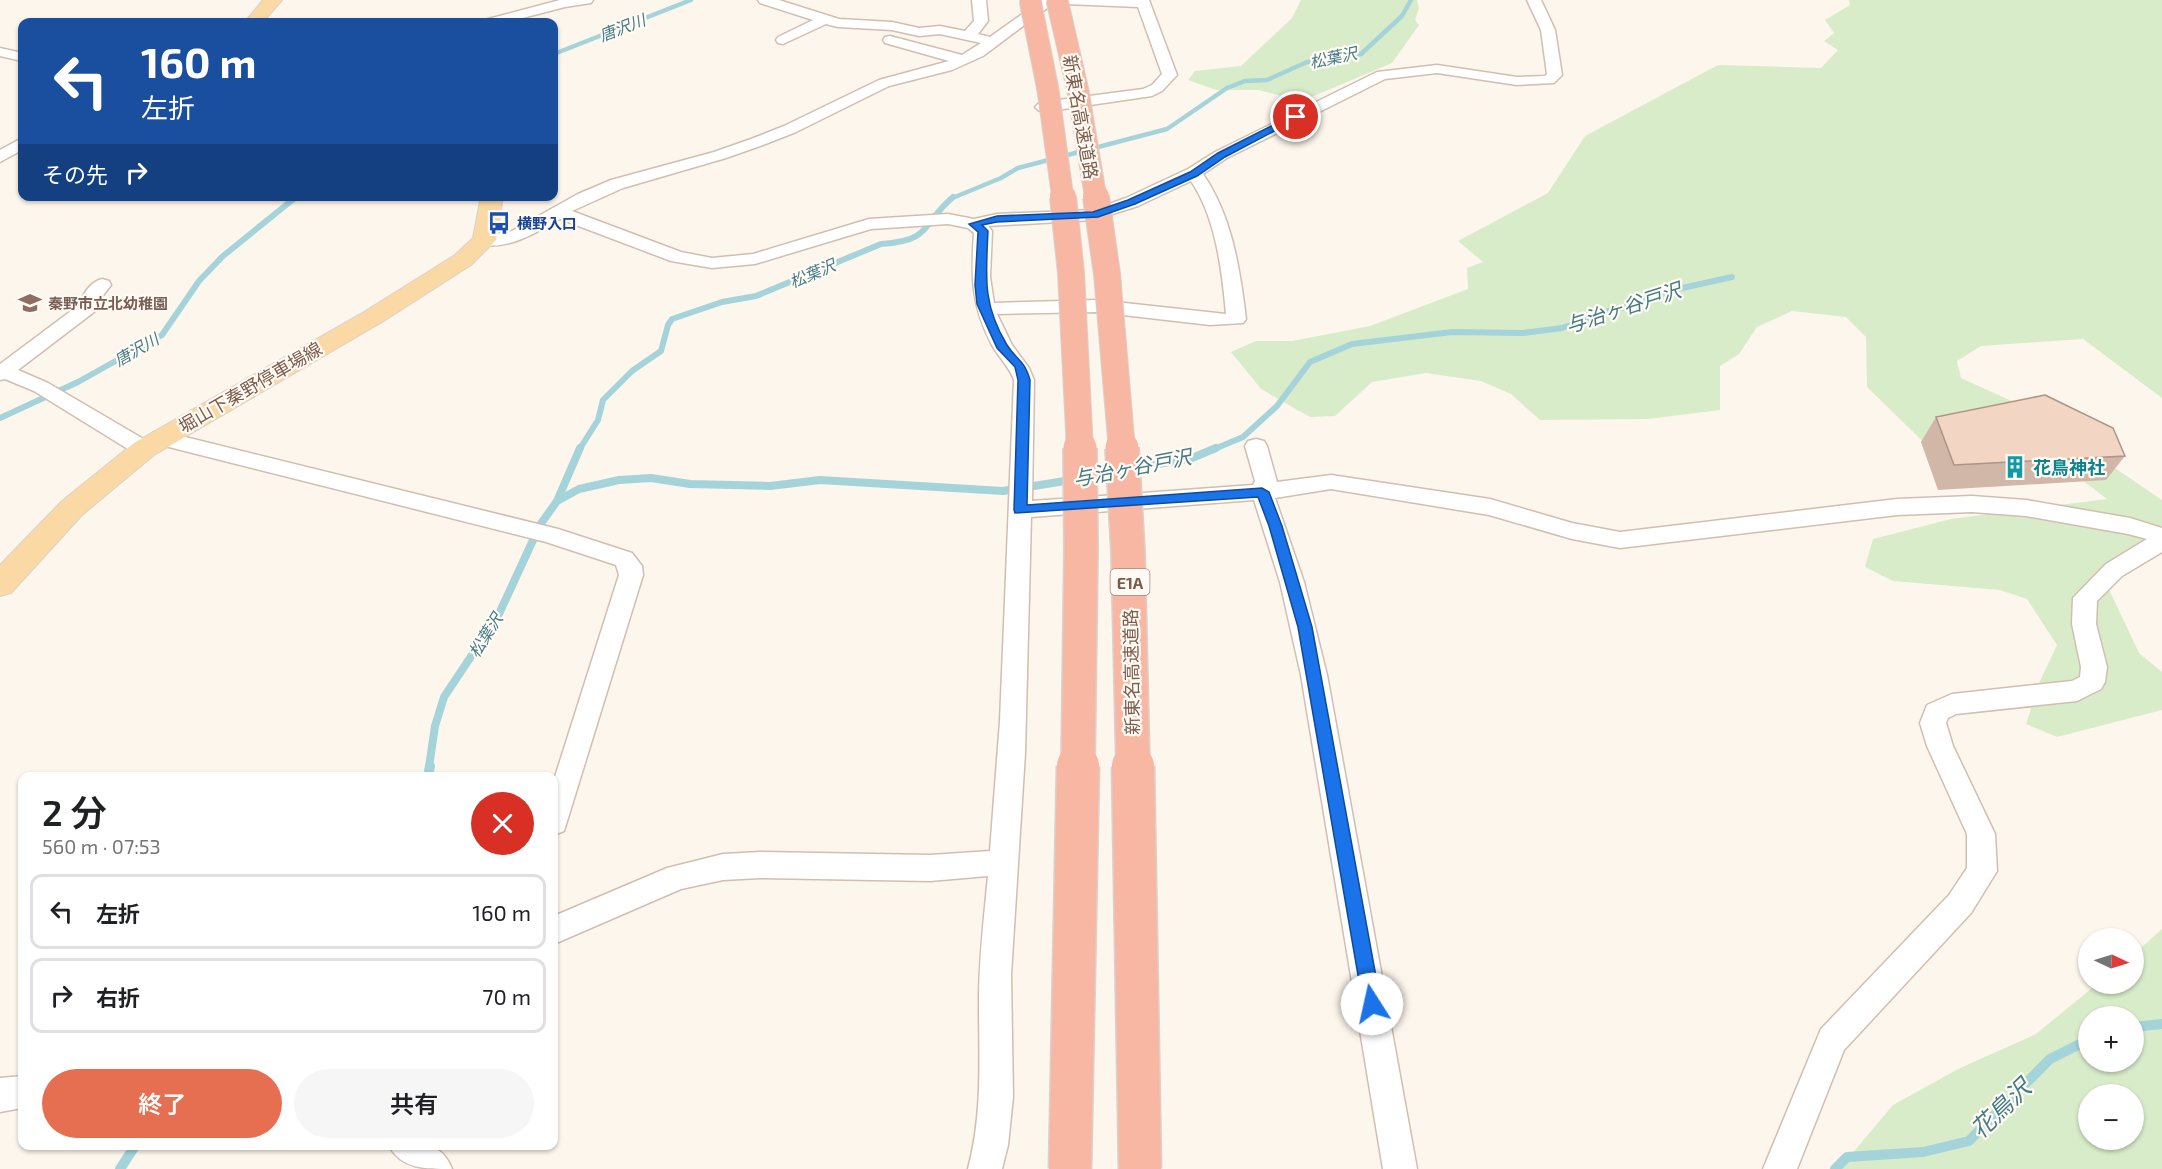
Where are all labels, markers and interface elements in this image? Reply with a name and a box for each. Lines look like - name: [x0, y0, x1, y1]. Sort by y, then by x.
- water label: 唐沢川: [596, 9, 650, 44]
- text: 160 m: [141, 36, 257, 86]
- icon: left: [42, 42, 120, 120]
- water label: 松葉沢: [1308, 42, 1360, 71]
- street label: 新東名高速道路: [1059, 53, 1103, 181]
- text: 左折: [141, 91, 195, 123]
- pin: [1270, 91, 1321, 142]
- icon: arrive: [1279, 100, 1312, 133]
- icon: right: [120, 156, 153, 189]
- text: その先: [42, 161, 108, 187]
- bus stop icon: 横野入口: [486, 210, 512, 236]
- place label: 横野入口: [517, 214, 577, 232]
- water label: 松葉沢: [786, 254, 840, 291]
- water label: 与治ヶ谷戸沢: [1562, 276, 1687, 337]
- school or university icon: 秦野市立北幼稚園: [17, 290, 43, 316]
- place label: 秦野市立北幼稚園: [48, 294, 168, 312]
- water label: 唐沢川: [110, 328, 163, 369]
- street label: 堀山下秦野停車場線: [174, 337, 326, 437]
- water label: 与治ヶ谷戸沢: [1071, 443, 1196, 490]
- building icon: 花鳥神社: [2002, 454, 2028, 480]
- place label: 花鳥神社: [2033, 456, 2105, 478]
- road number: E1A: [1110, 569, 1150, 595]
- water label: 松葉沢: [464, 608, 507, 660]
- street label: 新東名高速道路: [1119, 609, 1143, 735]
- text: 2 分: [42, 790, 107, 833]
- button: close: [471, 792, 534, 855]
- text: 560 m · 07:53: [42, 834, 161, 858]
- icon: left: [45, 895, 78, 928]
- text: 160 m: [472, 899, 531, 925]
- text: 左折: [96, 900, 140, 926]
- north arrow: [2078, 928, 2144, 994]
- map controls: [2078, 928, 2144, 1150]
- position arrow: [1340, 972, 1404, 1036]
- icon: right: [45, 979, 78, 1012]
- text: 70 m: [482, 983, 531, 1009]
- text: 右折: [96, 984, 140, 1010]
- button: +: [2078, 1006, 2144, 1072]
- button: 終了: [42, 1069, 282, 1138]
- button: 共有: [294, 1069, 534, 1138]
- water label: 花鳥沢: [1964, 1070, 2038, 1143]
- button: −: [2078, 1084, 2144, 1150]

